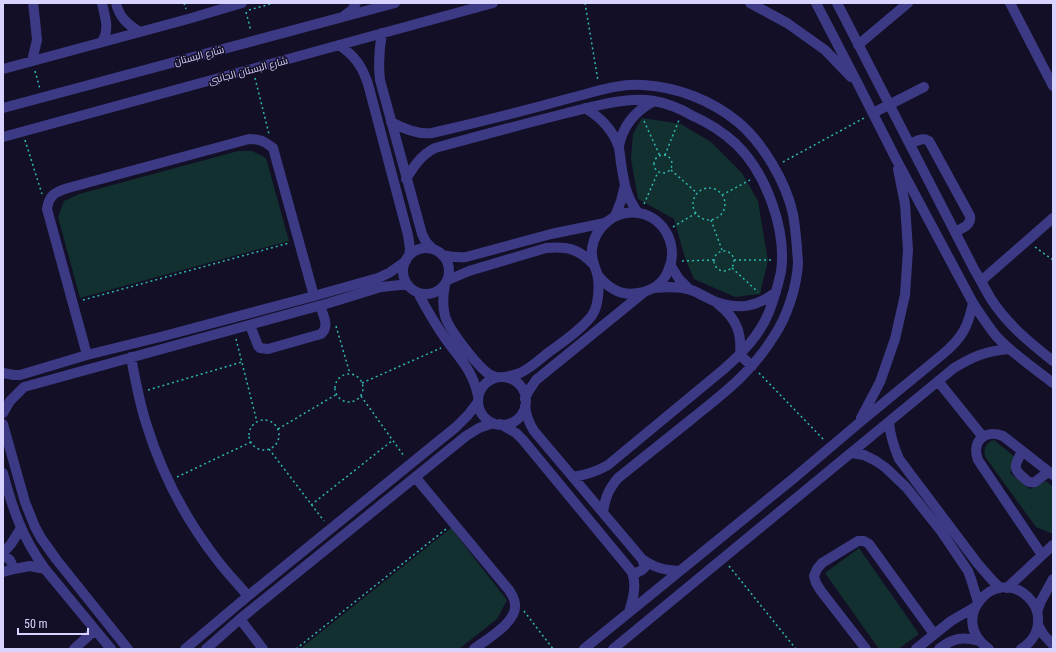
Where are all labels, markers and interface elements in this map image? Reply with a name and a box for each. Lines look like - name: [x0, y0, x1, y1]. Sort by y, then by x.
- street label: شارع البستان: [173, 44, 226, 68]
- street label: شارع البستان الجانبى: [207, 55, 289, 87]
- scale bar: [18, 610, 88, 636]
- text: 50 m: [24, 617, 48, 631]

